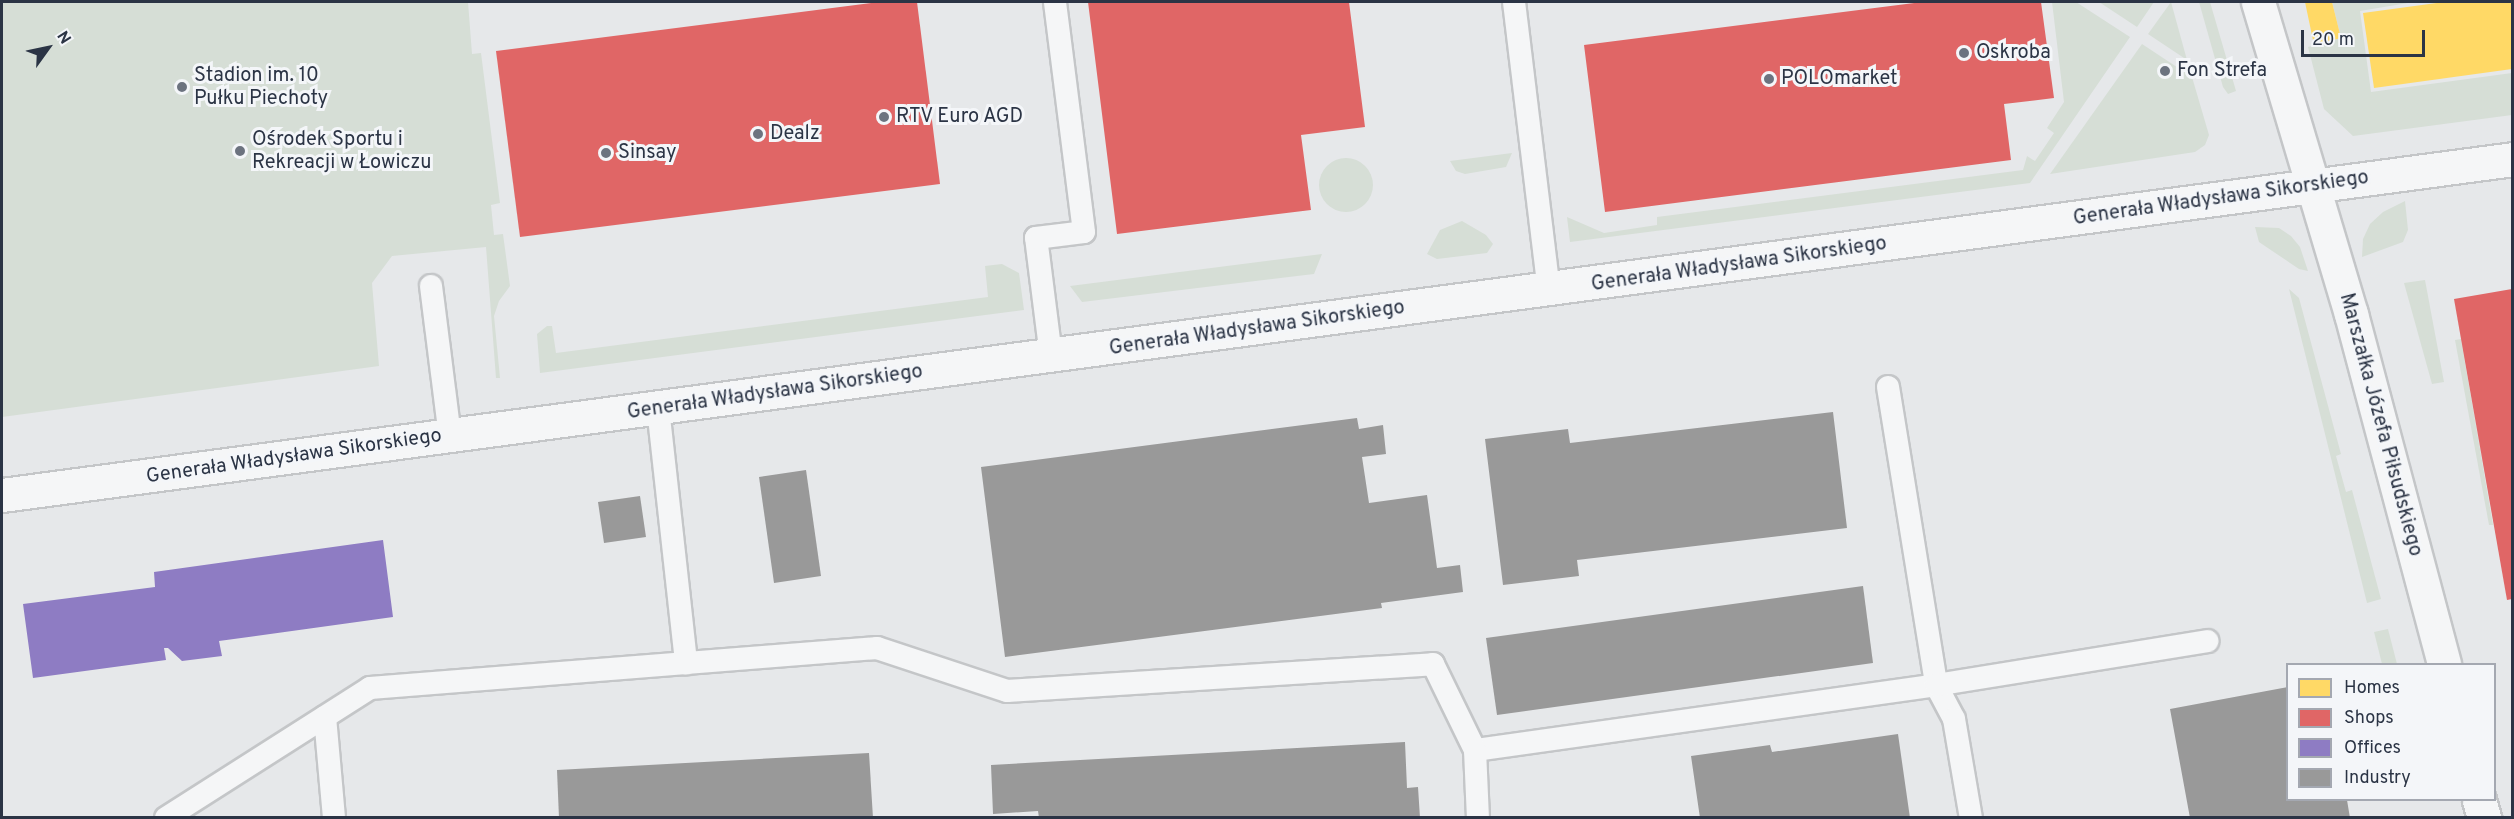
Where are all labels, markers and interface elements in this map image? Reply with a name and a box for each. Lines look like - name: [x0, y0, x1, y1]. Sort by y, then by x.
- north arrow: [18, 18, 78, 78]
- scale bar: [2304, 18, 2428, 56]
- text: N: [52, 28, 75, 48]
- text: 20 m: [2312, 29, 2354, 52]
- place label: Oskroba: [1976, 41, 2051, 65]
- marker: Oskroba: [1957, 46, 1971, 60]
- place label: Fon Strefa: [2177, 59, 2267, 83]
- place label: Stadion im. 10 Pułku Piechoty: [194, 64, 328, 111]
- marker: Fon Strefa: [2158, 64, 2172, 78]
- place label: POLOmarket: [1781, 67, 1898, 91]
- marker: POLOmarket: [1762, 72, 1776, 86]
- marker: Stadion im. 10 Pułku Piechoty: [175, 80, 189, 94]
- place label: RTV Euro AGD: [896, 105, 1025, 129]
- marker: RTV Euro AGD: [877, 110, 891, 124]
- place label: Dealz: [770, 122, 820, 146]
- marker: Dealz: [751, 127, 765, 141]
- place label: Ośrodek Sportu i Rekreacji w Łowiczu: [252, 128, 432, 175]
- place label: Sinsay: [618, 141, 677, 165]
- marker: Ośrodek Sportu i Rekreacji w Łowiczu: [233, 144, 247, 158]
- marker: Sinsay: [599, 146, 613, 160]
- street label: Generała Władysława Sikorskiego: [2072, 166, 2370, 232]
- street label: Generała Władysława Sikorskiego: [1590, 232, 1888, 298]
- street label: Marszałka Józefa Piłsudskiego: [2333, 291, 2427, 559]
- street label: Generała Władysława Sikorskiego: [1108, 296, 1406, 362]
- street label: Generała Władysława Sikorskiego: [626, 360, 924, 426]
- street label: Generała Władysława Sikorskiego: [145, 424, 443, 490]
- legend: [2286, 663, 2496, 801]
- text: Homes: [2344, 677, 2400, 700]
- text: Shops: [2344, 707, 2394, 730]
- text: Offices: [2344, 737, 2401, 760]
- text: Industry: [2344, 767, 2411, 790]

